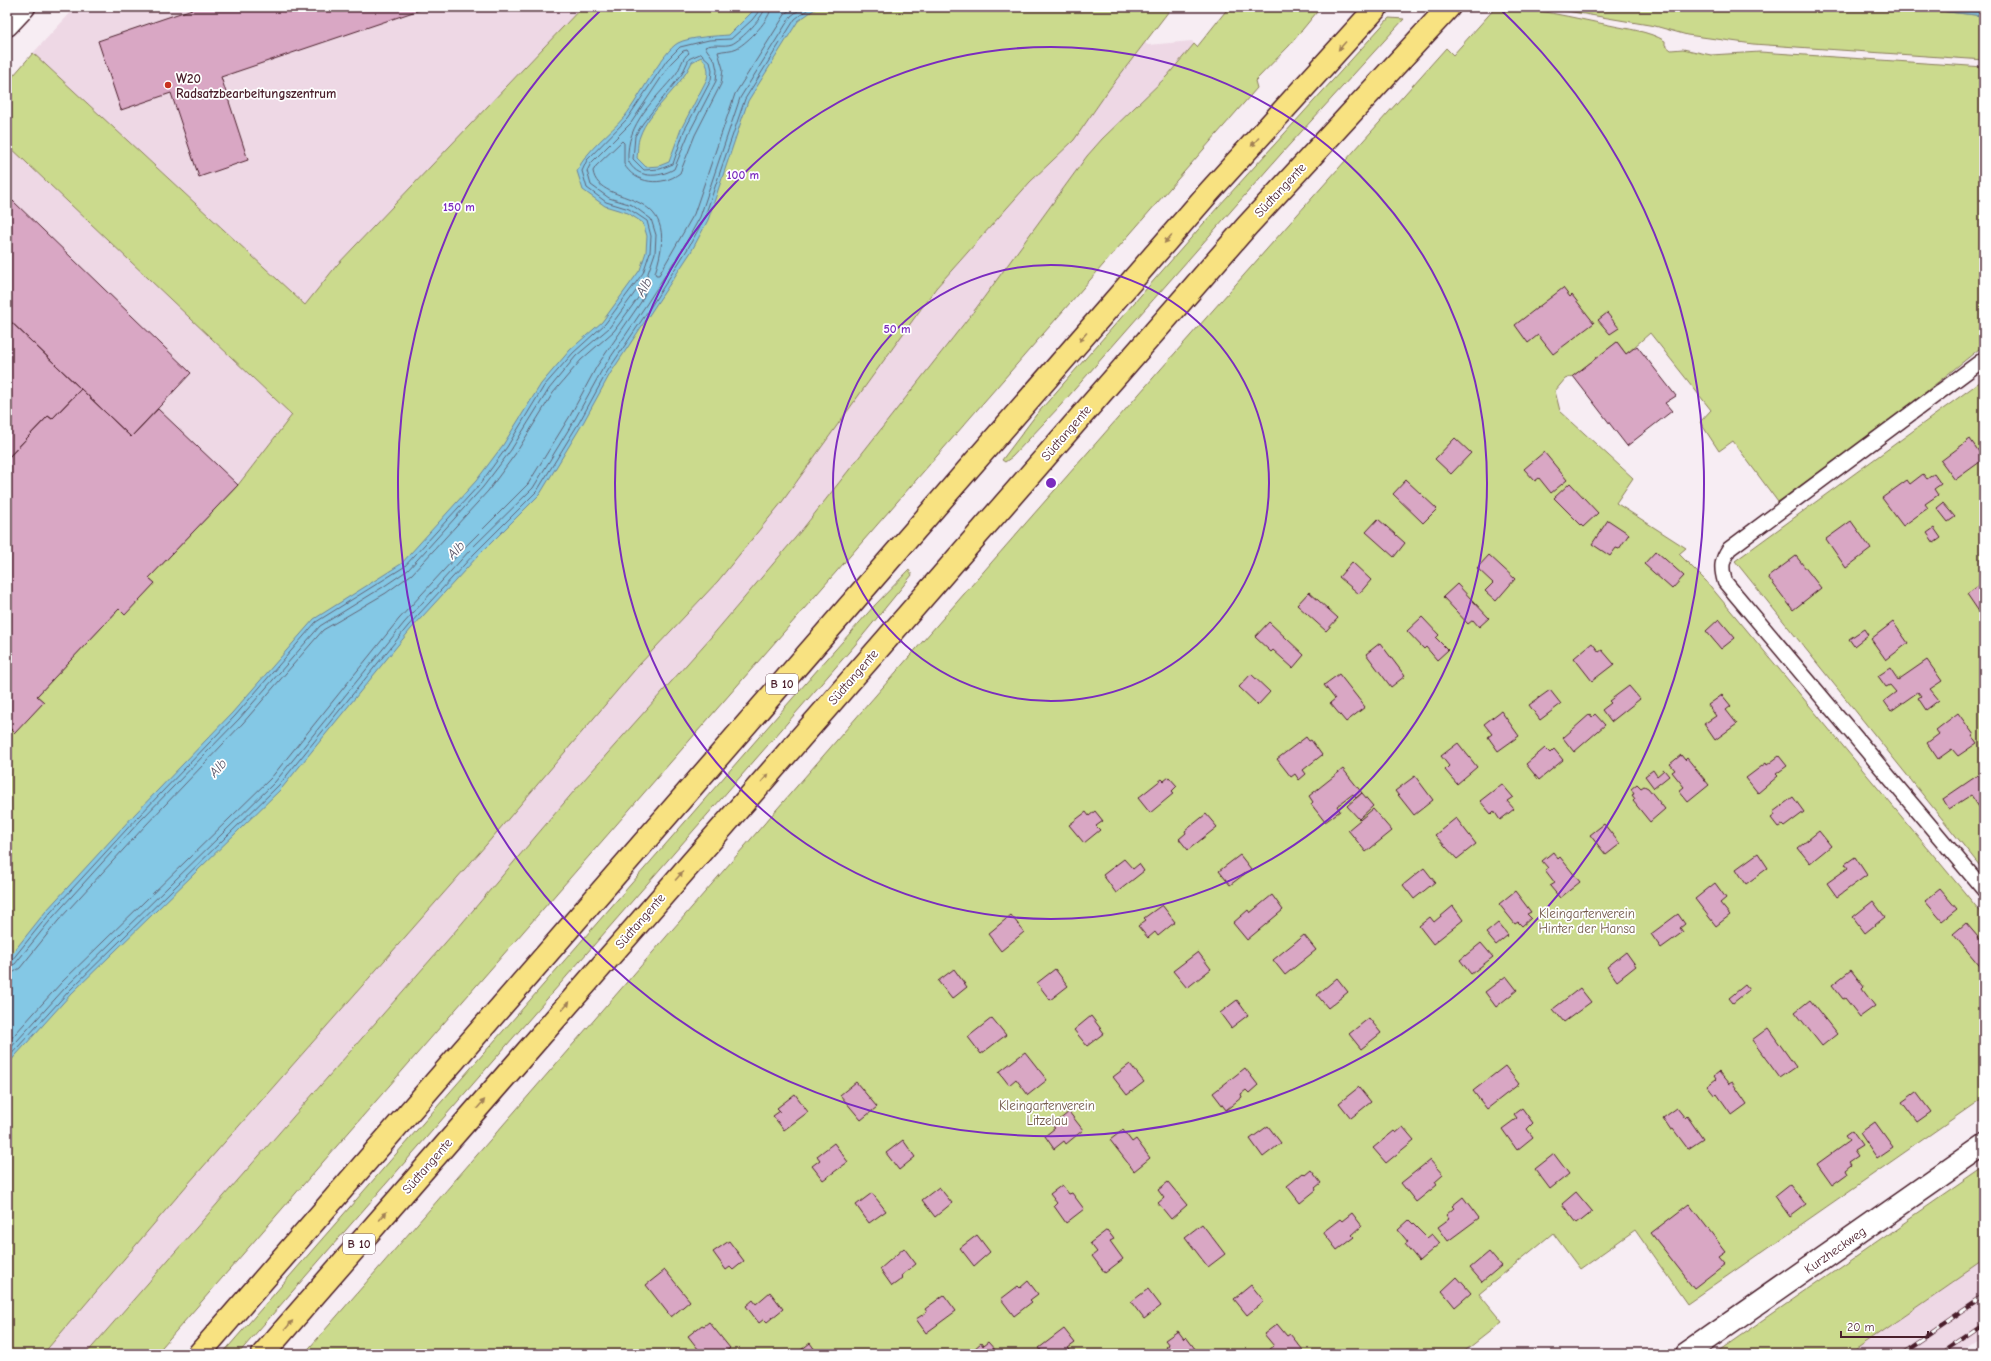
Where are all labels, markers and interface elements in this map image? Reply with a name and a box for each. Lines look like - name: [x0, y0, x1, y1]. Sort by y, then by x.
- one-way arrow: [1338, 41, 1347, 50]
- place label: W20 Radsatzbearbeitungszentrum: [176, 71, 336, 101]
- marker: W20 Radsatzbearbeitungszentrum: [163, 80, 173, 90]
- one-way arrow: [1250, 137, 1259, 147]
- street label: Südtangente: [1251, 160, 1309, 220]
- text: 100 m: [727, 168, 759, 182]
- text: 150 m: [443, 200, 475, 214]
- one-way arrow: [1164, 234, 1173, 244]
- water label: Alb: [631, 274, 656, 300]
- text: 50 m: [883, 322, 911, 336]
- one-way arrow: [1079, 332, 1088, 342]
- street label: Südtangente: [1038, 402, 1094, 464]
- centre of rings: [1044, 476, 1058, 490]
- water label: Alb: [443, 537, 469, 563]
- street label: Südtangente: [825, 646, 881, 708]
- road number: B 10: [766, 674, 798, 694]
- water label: Alb: [205, 755, 231, 781]
- one-way arrow: [760, 773, 769, 783]
- one-way arrow: [675, 871, 684, 881]
- street label: Südtangente: [612, 890, 668, 952]
- park label: Kleingartenverein Hinter der Hansa: [1538, 906, 1636, 936]
- one-way arrow: [562, 1000, 571, 1011]
- one-way arrow: [476, 1098, 485, 1109]
- park label: Kleingartenverein Litzelau: [999, 1098, 1095, 1128]
- street label: Südtangente: [399, 1135, 455, 1197]
- one-way arrow: [378, 1211, 388, 1221]
- street label: Kurzheckweg: [1801, 1223, 1869, 1277]
- road number: B 10: [343, 1234, 375, 1254]
- scale bar: [1841, 1313, 1928, 1339]
- one-way arrow: [284, 1319, 293, 1330]
- text: 20 m: [1847, 1320, 1875, 1334]

